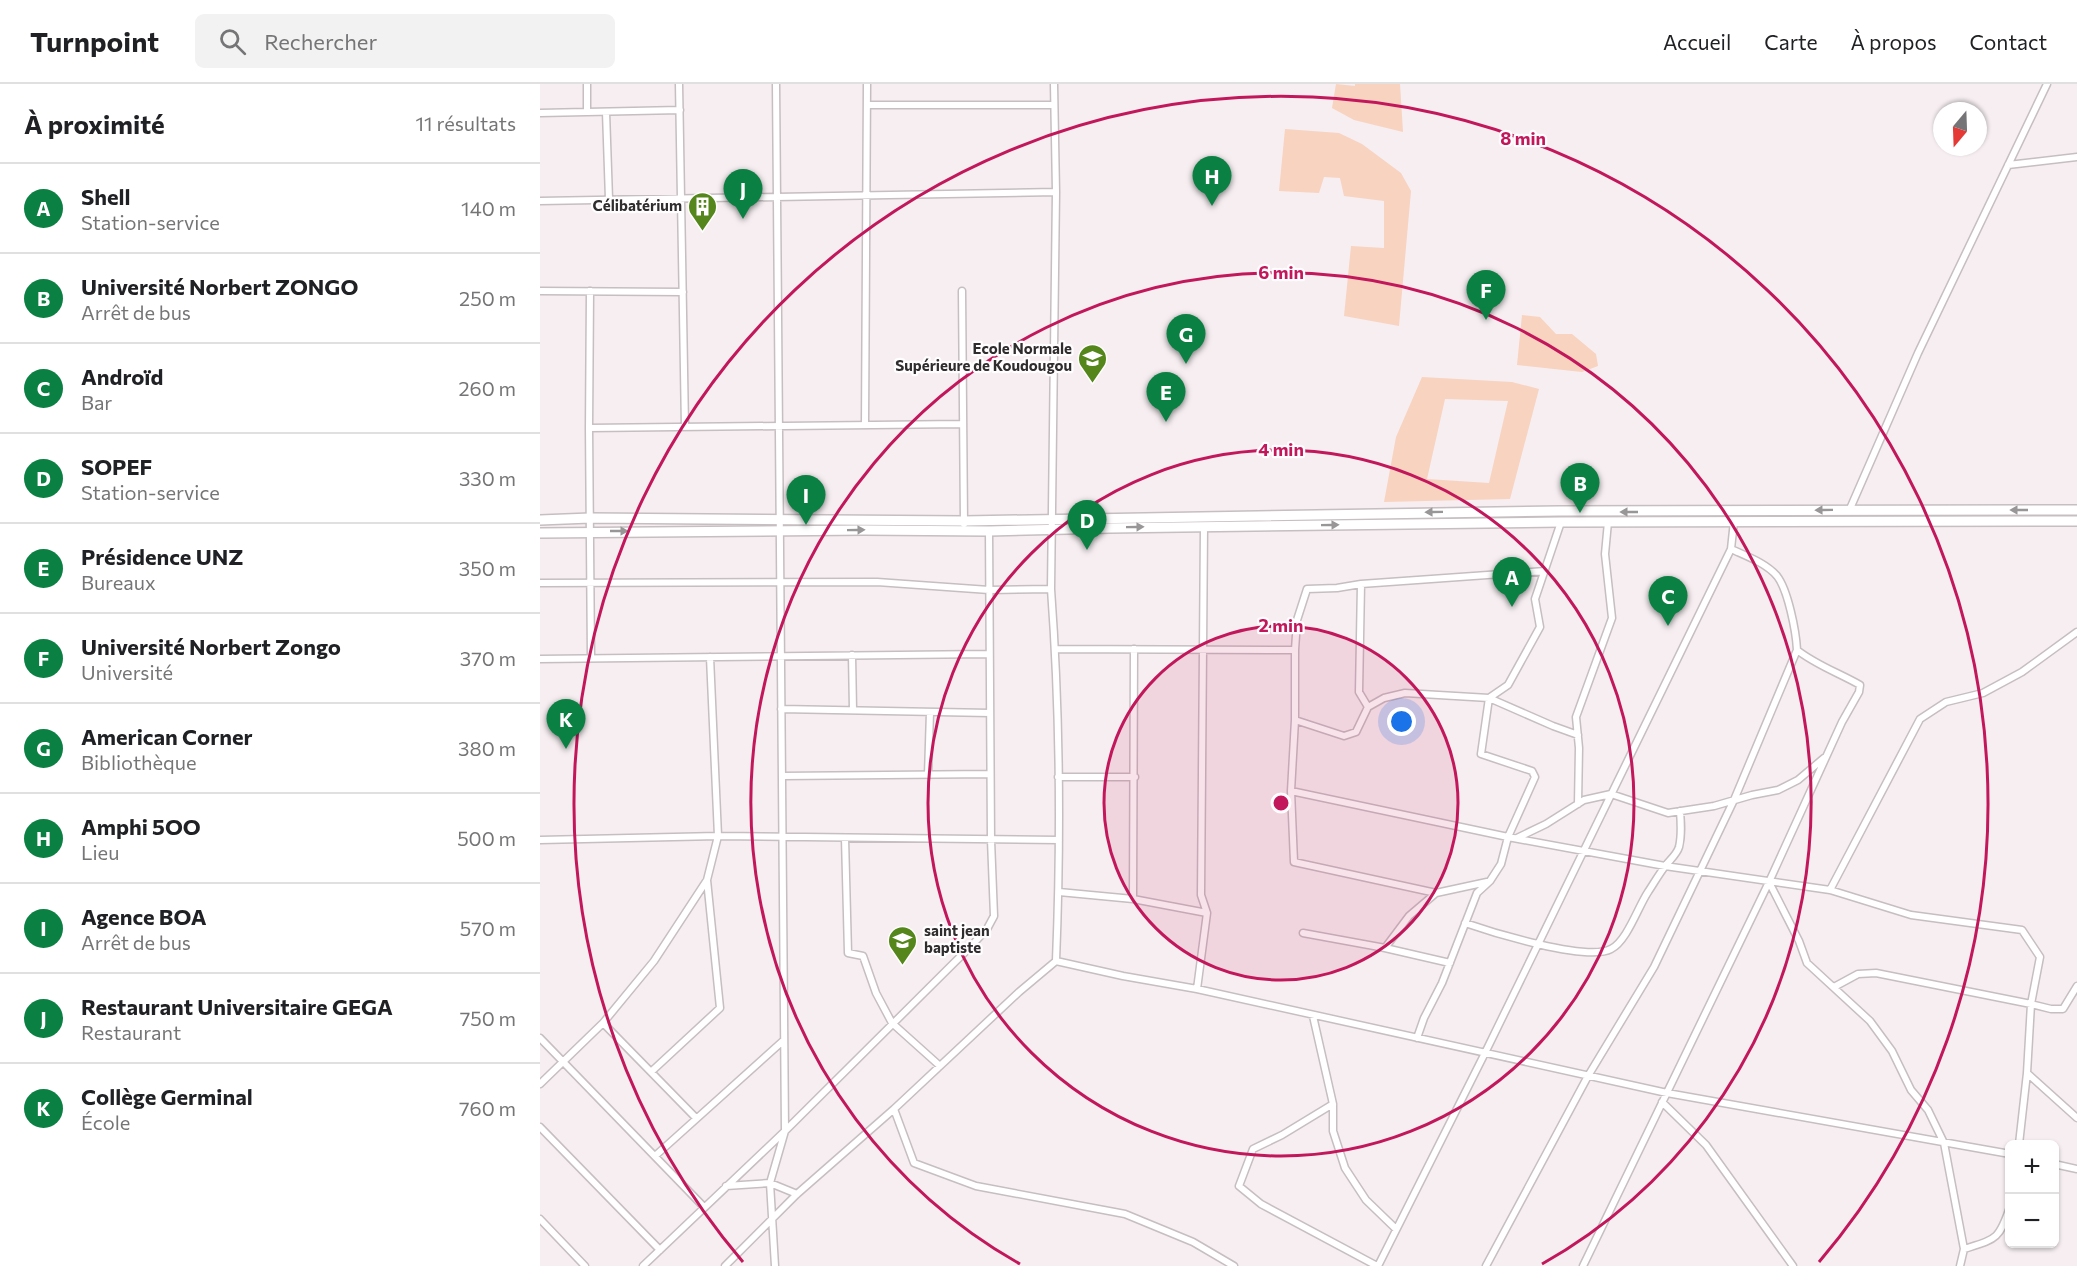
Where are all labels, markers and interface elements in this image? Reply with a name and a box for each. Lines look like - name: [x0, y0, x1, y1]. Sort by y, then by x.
- search box: [195, 14, 615, 68]
- text: Turnpoint: [30, 24, 159, 58]
- icon: search: [216, 25, 249, 58]
- text: Rechercher: [264, 28, 377, 55]
- text: Accueil: [1663, 29, 1731, 54]
- text: Carte: [1764, 29, 1818, 54]
- text: À propos: [1851, 29, 1936, 54]
- text: Contact: [1969, 29, 2047, 54]
- north arrow: [1933, 102, 1987, 156]
- text: À proximité: [24, 108, 165, 139]
- text: 11 résultats: [416, 111, 516, 135]
- text: 8 min: [1500, 127, 1546, 149]
- pin: H: [1192, 156, 1232, 206]
- pin: J: [724, 170, 762, 219]
- text: Shell: [81, 183, 131, 210]
- building icon: Célibatérium: [687, 190, 719, 232]
- text: A: [36, 196, 51, 220]
- text: 140 m: [461, 196, 516, 220]
- place label: Célibatérium: [593, 196, 682, 214]
- text: Station-service: [81, 210, 220, 234]
- text: 6 min: [1258, 261, 1304, 283]
- pin: F: [1466, 270, 1506, 320]
- text: Université Norbert ZONGO: [81, 273, 358, 300]
- text: B: [37, 286, 50, 310]
- text: 250 m: [459, 286, 516, 310]
- text: Arrêt de bus: [81, 300, 191, 324]
- pin: G: [1166, 314, 1206, 364]
- place label: Ecole Normale Supérieure de Koudougou: [895, 339, 1072, 374]
- school or university icon: Ecole Normale Supérieure de Koudougou: [1077, 342, 1109, 384]
- text: Androïd: [81, 363, 163, 390]
- pin: E: [1146, 372, 1186, 422]
- text: C: [37, 376, 50, 400]
- text: 260 m: [458, 376, 516, 400]
- text: Bar: [81, 390, 112, 414]
- text: 4 min: [1258, 438, 1304, 460]
- text: SOPEF: [81, 453, 152, 480]
- pin: B: [1560, 464, 1600, 513]
- text: D: [36, 466, 51, 490]
- text: 330 m: [459, 466, 516, 490]
- pin: I: [786, 476, 826, 525]
- text: Station-service: [81, 480, 220, 504]
- pin: D: [1068, 500, 1106, 550]
- one-way arrow: [1814, 505, 1833, 515]
- one-way arrow: [2009, 505, 2028, 515]
- one-way arrow: [1619, 507, 1638, 517]
- one-way arrow: [1424, 508, 1443, 517]
- one-way arrow: [1321, 520, 1340, 530]
- one-way arrow: [1126, 522, 1145, 532]
- one-way arrow: [847, 525, 866, 535]
- one-way arrow: [610, 526, 629, 536]
- text: Présidence UNZ: [81, 543, 243, 570]
- text: E: [38, 556, 49, 580]
- text: 350 m: [459, 556, 516, 580]
- pin: A: [1492, 558, 1532, 607]
- text: Bureaux: [81, 570, 156, 594]
- pin: C: [1648, 576, 1688, 626]
- text: 2 min: [1259, 614, 1303, 636]
- text: Université Norbert Zongo: [81, 633, 341, 660]
- text: F: [38, 646, 49, 670]
- text: 370 m: [460, 646, 516, 670]
- text: Université: [81, 660, 173, 684]
- pin: K: [546, 700, 586, 749]
- your location: [1387, 707, 1416, 736]
- text: American Corner: [81, 723, 253, 750]
- text: G: [36, 736, 51, 760]
- text: 380 m: [458, 736, 516, 760]
- text: Bibliothèque: [81, 750, 197, 774]
- centre of rings: [1271, 793, 1291, 813]
- text: Amphi 5OO: [81, 813, 201, 840]
- text: H: [36, 826, 51, 850]
- text: 500 m: [457, 826, 516, 850]
- text: Lieu: [81, 840, 119, 864]
- text: Agence BOA: [81, 903, 206, 930]
- text: I: [40, 916, 47, 940]
- text: 570 m: [460, 916, 516, 940]
- place label: saint jean baptiste: [924, 921, 990, 956]
- school or university icon: saint jean baptiste: [887, 924, 919, 966]
- text: Arrêt de bus: [81, 930, 191, 954]
- text: Restaurant Universitaire GEGA: [81, 993, 393, 1020]
- text: J: [40, 1006, 47, 1030]
- text: 750 m: [460, 1006, 516, 1030]
- text: Restaurant: [81, 1020, 181, 1044]
- text: Collège Germinal: [81, 1083, 253, 1110]
- text: K: [37, 1096, 50, 1120]
- text: 760 m: [459, 1096, 516, 1120]
- text: École: [81, 1110, 130, 1134]
- map controls: [2005, 1140, 2059, 1248]
- button: +: [2005, 1140, 2059, 1194]
- button: −: [2005, 1194, 2059, 1248]

